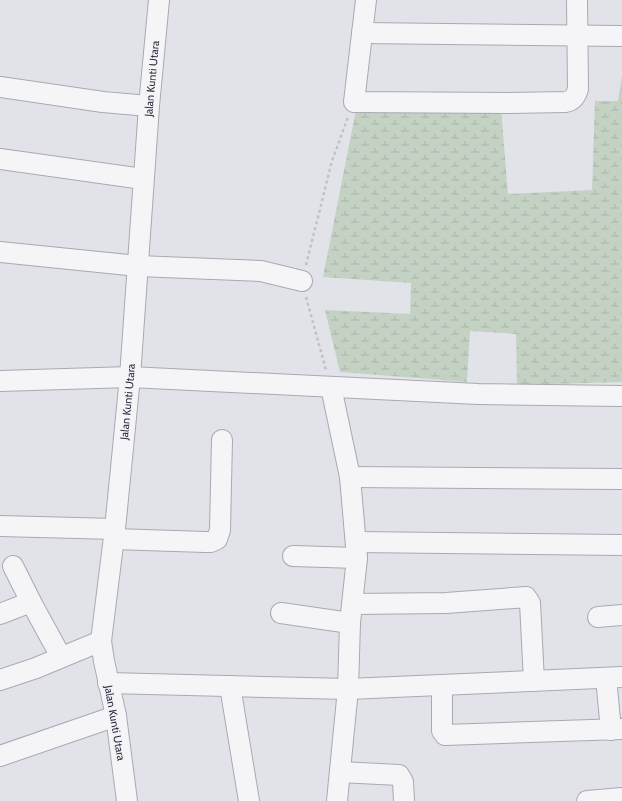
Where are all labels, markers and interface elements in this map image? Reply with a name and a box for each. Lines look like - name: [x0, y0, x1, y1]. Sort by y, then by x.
- street label: Jalan Kunti Utara: [141, 39, 162, 118]
- street label: Jalan Kunti Utara: [117, 362, 138, 441]
- street label: Jalan Kunti Utara: [101, 683, 129, 763]

